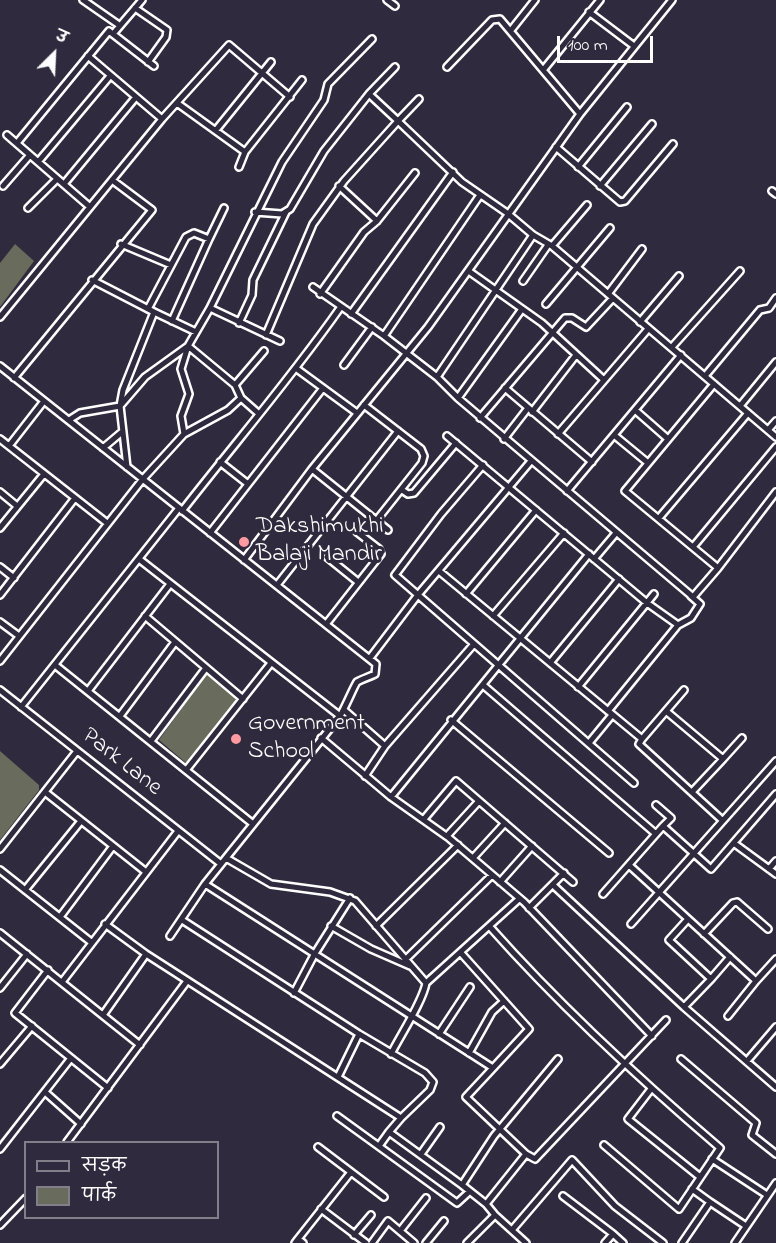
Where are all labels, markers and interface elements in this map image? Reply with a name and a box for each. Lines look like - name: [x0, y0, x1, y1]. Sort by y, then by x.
- north arrow: [24, 24, 84, 84]
- text: उ: [52, 24, 71, 51]
- scale bar: [560, 24, 656, 62]
- text: 100 m: [568, 33, 608, 59]
- place label: Dakshimukhi Balaji Mandir: [256, 514, 384, 570]
- marker: Dakshimukhi Balaji Mandir: [237, 535, 251, 549]
- place label: Government School: [248, 711, 365, 767]
- street label: Park Lane: [75, 723, 167, 803]
- marker: Government School: [229, 732, 243, 746]
- legend: [24, 1141, 219, 1219]
- text: सड़क: [82, 1154, 126, 1180]
- text: पार्क: [82, 1184, 116, 1210]

